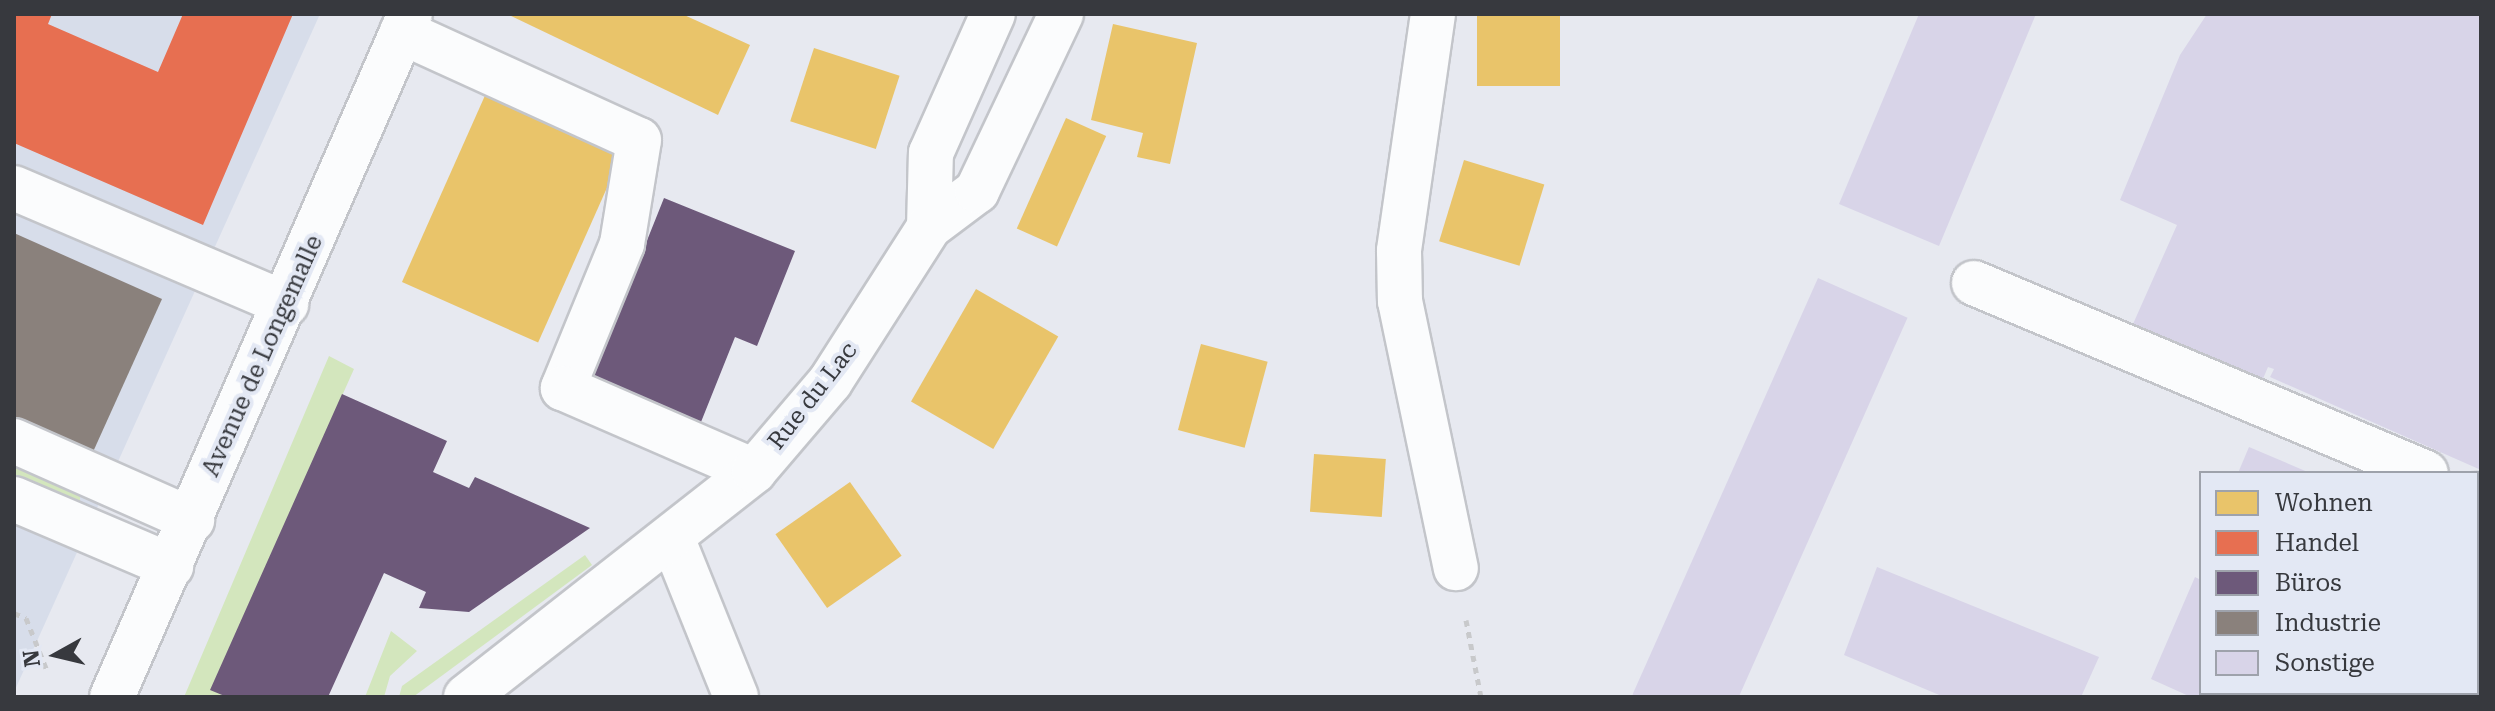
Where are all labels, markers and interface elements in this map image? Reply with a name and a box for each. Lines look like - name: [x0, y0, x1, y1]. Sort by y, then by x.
- street label: Avenue de Longemalle: [197, 231, 329, 481]
- street label: Rue du Lac: [762, 337, 864, 455]
- legend: [2199, 471, 2479, 695]
- text: Wohnen: [2275, 489, 2373, 517]
- text: Handel: [2275, 529, 2359, 557]
- text: Büros: [2275, 569, 2342, 597]
- text: Industrie: [2275, 609, 2381, 637]
- north arrow: [16, 615, 96, 695]
- text: N: [18, 648, 45, 669]
- text: Sonstige: [2275, 649, 2375, 677]

